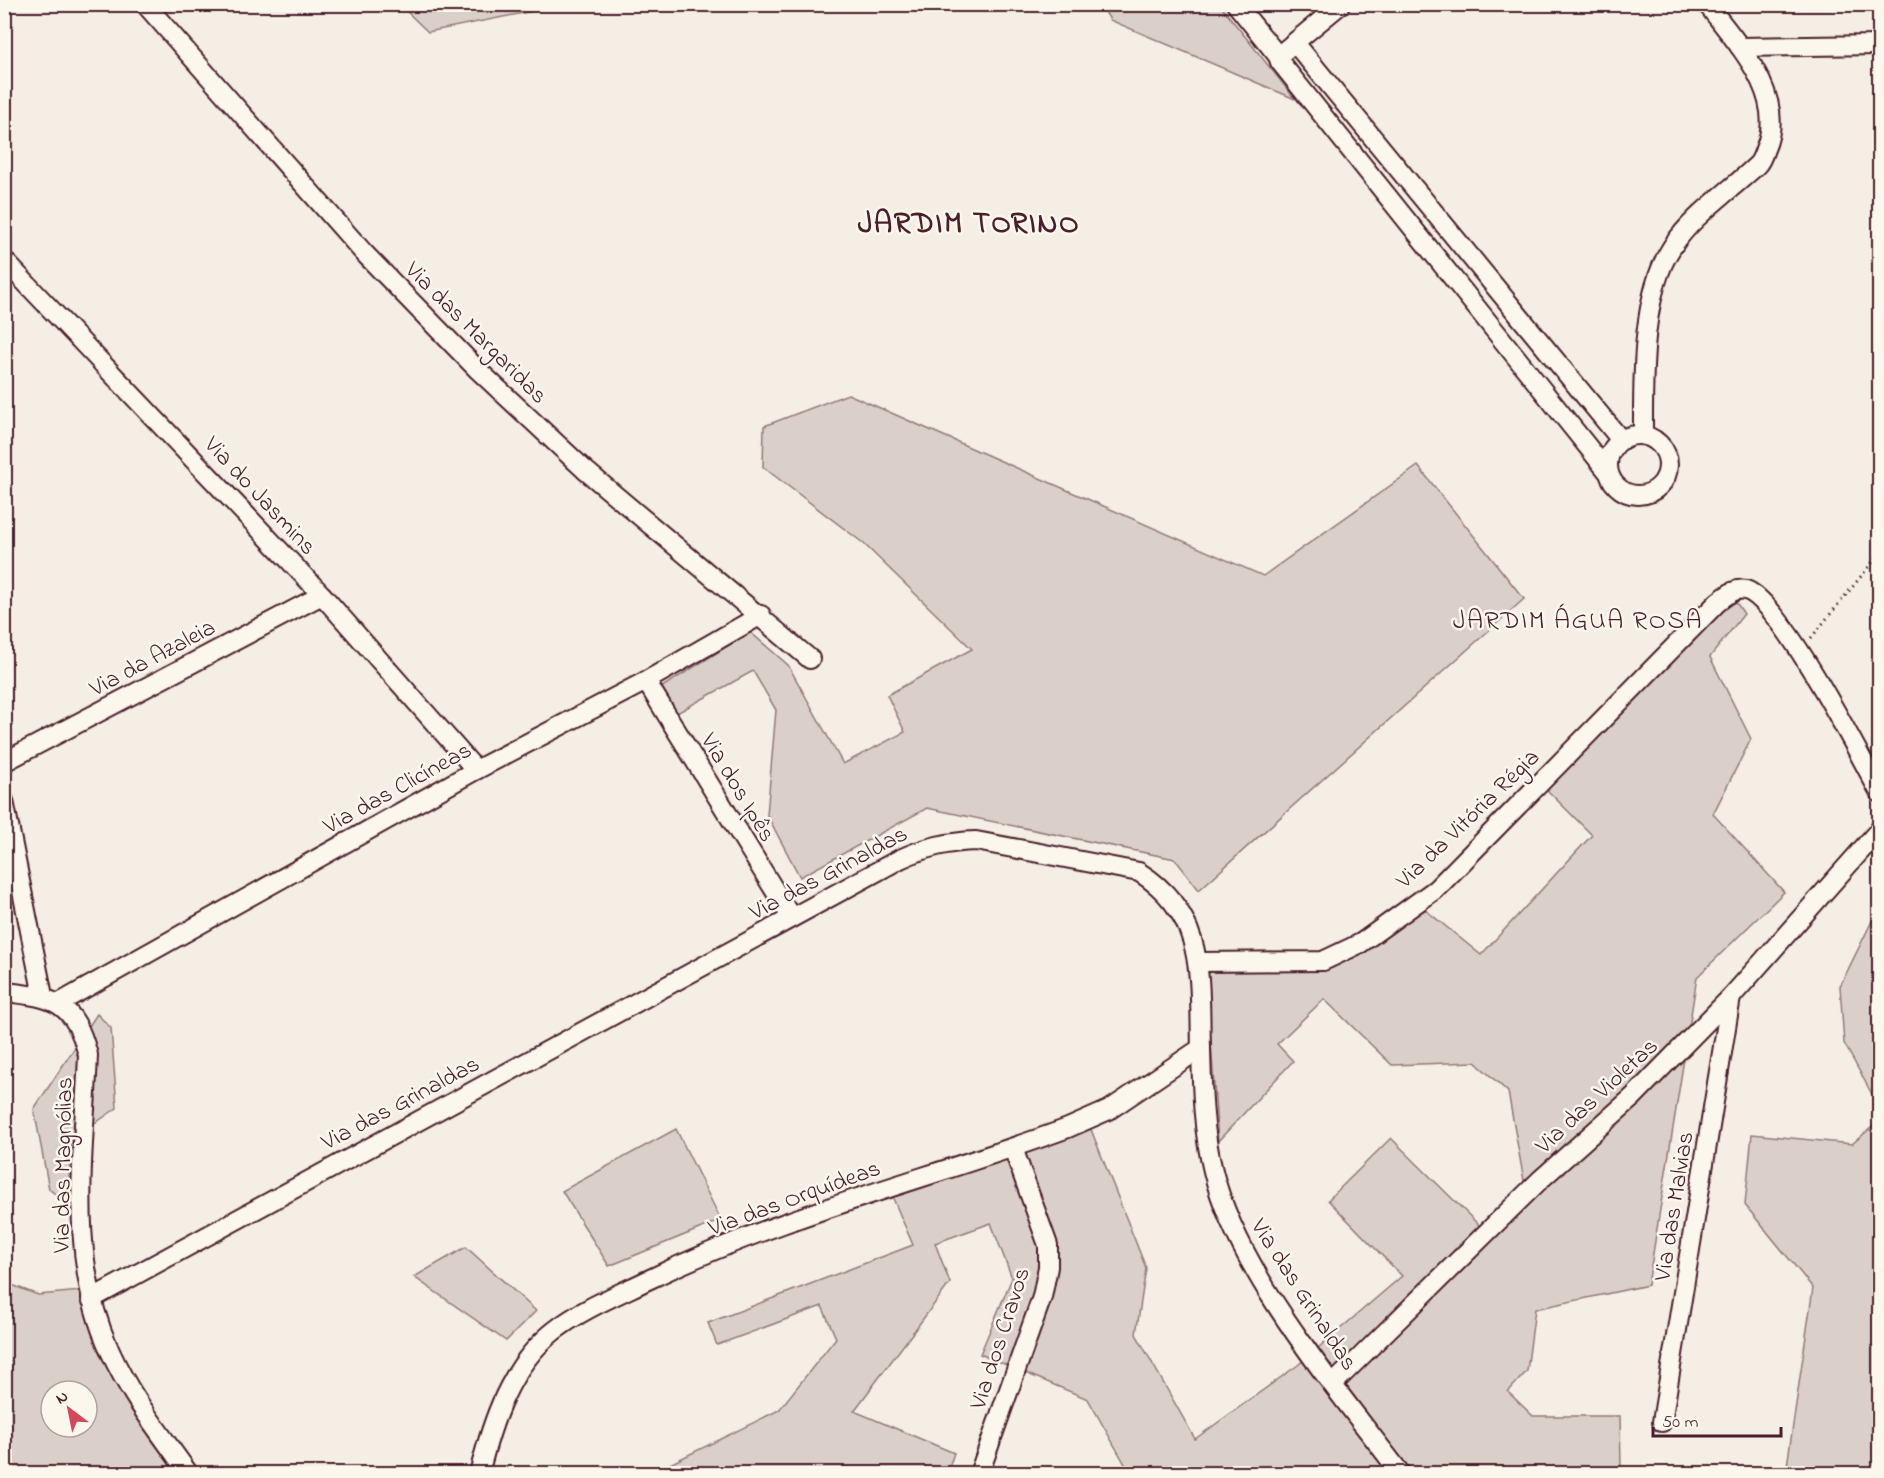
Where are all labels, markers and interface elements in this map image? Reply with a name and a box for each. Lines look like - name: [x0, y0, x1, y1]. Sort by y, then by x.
- district label: JARDIM TORINO: [858, 203, 1080, 247]
- street label: Via das Margaridas: [395, 254, 555, 413]
- street label: Via do Jasmins: [194, 429, 324, 564]
- district label: JARDIM ÁGUA ROSA: [1453, 603, 1703, 641]
- street label: Via da Azaleia: [83, 611, 222, 708]
- street label: Via dos Ipês: [690, 726, 783, 849]
- street label: Via das Clicíneas: [317, 734, 479, 845]
- street label: Via da Vitória Régia: [1388, 742, 1549, 899]
- street label: Via das Grinaldas: [743, 818, 915, 931]
- street label: Via das Violetas: [1528, 1030, 1667, 1164]
- street label: Via das Grinaldas: [315, 1048, 487, 1161]
- street label: Via das Magnólias: [45, 1077, 84, 1254]
- street label: Via das Malvias: [1646, 1129, 1705, 1285]
- street label: Via das Orquídeas: [703, 1152, 886, 1247]
- street label: Via das Grinaldas: [1240, 1212, 1365, 1378]
- street label: Via dos Cravos: [962, 1263, 1041, 1415]
- north arrow: [39, 1379, 99, 1439]
- text: N: [51, 1385, 73, 1411]
- scale bar: [1653, 1400, 1780, 1438]
- text: 50 m: [1662, 1410, 1699, 1436]

